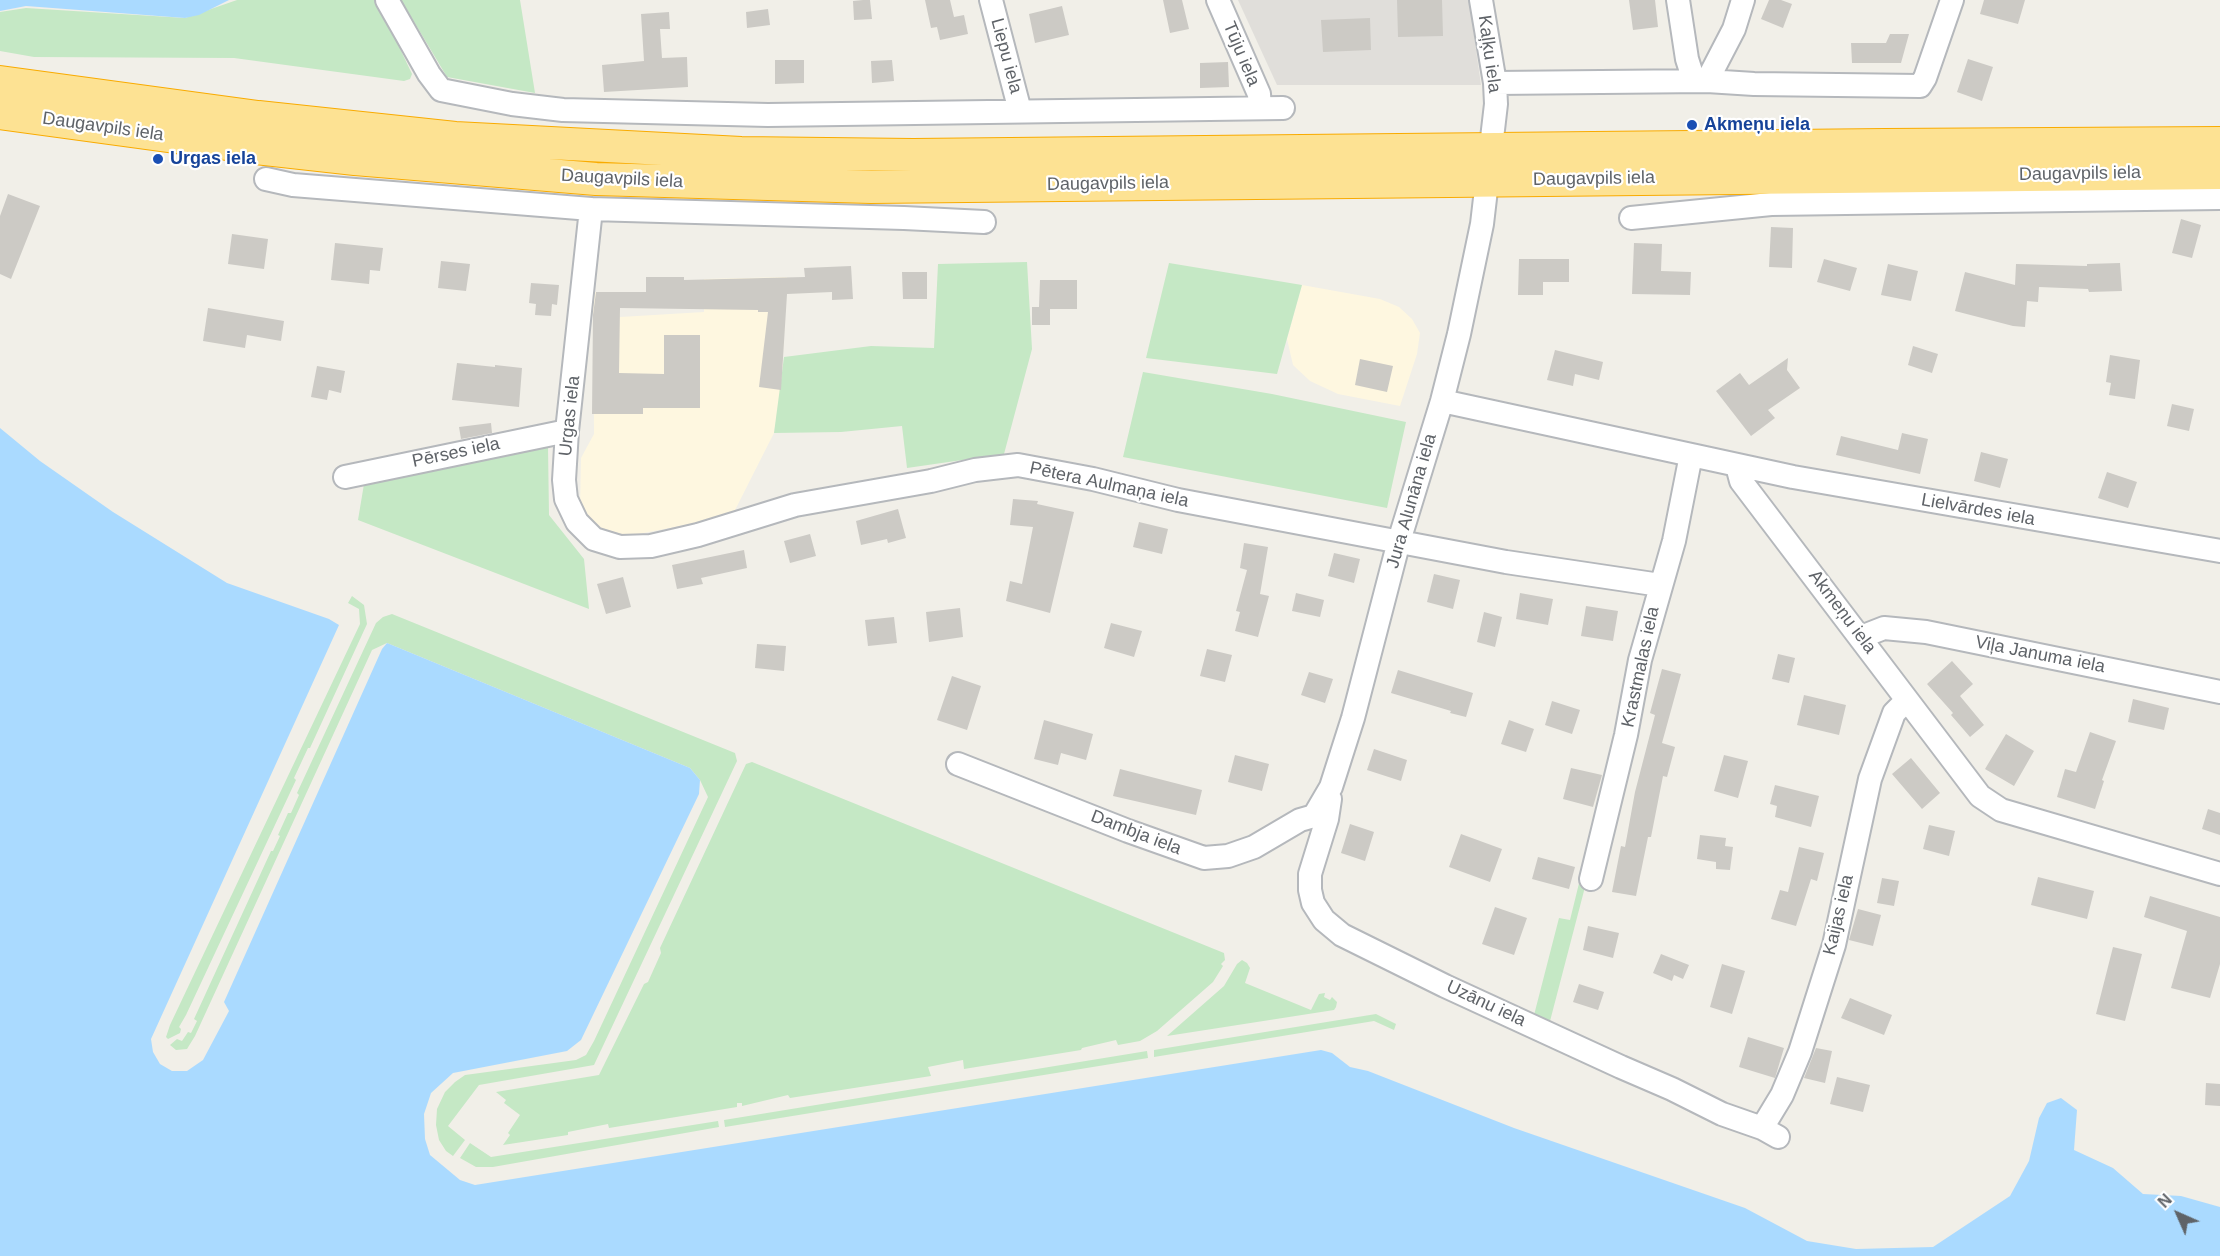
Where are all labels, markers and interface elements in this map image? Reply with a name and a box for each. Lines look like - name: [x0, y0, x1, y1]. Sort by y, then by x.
- street label: Kaļķu iela: [1473, 14, 1505, 94]
- street label: Liepu iela: [986, 16, 1026, 96]
- street label: Tūju iela: [1218, 18, 1264, 90]
- street label: Daugavpils iela: [41, 108, 165, 146]
- place label: Akmeņu iela: [1704, 114, 1810, 136]
- marker: Akmeņu iela: [1685, 118, 1699, 132]
- place label: Urgas iela: [170, 148, 256, 170]
- marker: Urgas iela: [151, 152, 165, 166]
- street label: Daugavpils iela: [2019, 162, 2141, 186]
- street label: Daugavpils iela: [560, 165, 684, 193]
- street label: Daugavpils iela: [1533, 167, 1655, 191]
- street label: Daugavpils iela: [1047, 172, 1169, 196]
- street label: Urgas iela: [555, 375, 585, 457]
- street label: Jura Alunāna iela: [1382, 431, 1442, 571]
- street label: Pērses iela: [410, 433, 502, 473]
- street label: Pētera Aulmaņa iela: [1027, 458, 1191, 512]
- street label: Lielvārdes iela: [1919, 489, 2037, 531]
- street label: Akmeņu iela: [1804, 566, 1880, 658]
- street label: Krastmalas iela: [1618, 605, 1664, 729]
- street label: Viļa Januma iela: [1973, 632, 2107, 678]
- street label: Dambja iela: [1088, 806, 1184, 860]
- street label: Kaijas iela: [1819, 873, 1859, 957]
- street label: Uzānu iela: [1443, 976, 1529, 1032]
- north arrow: [2148, 1184, 2208, 1244]
- text: N: [2155, 1191, 2175, 1211]

